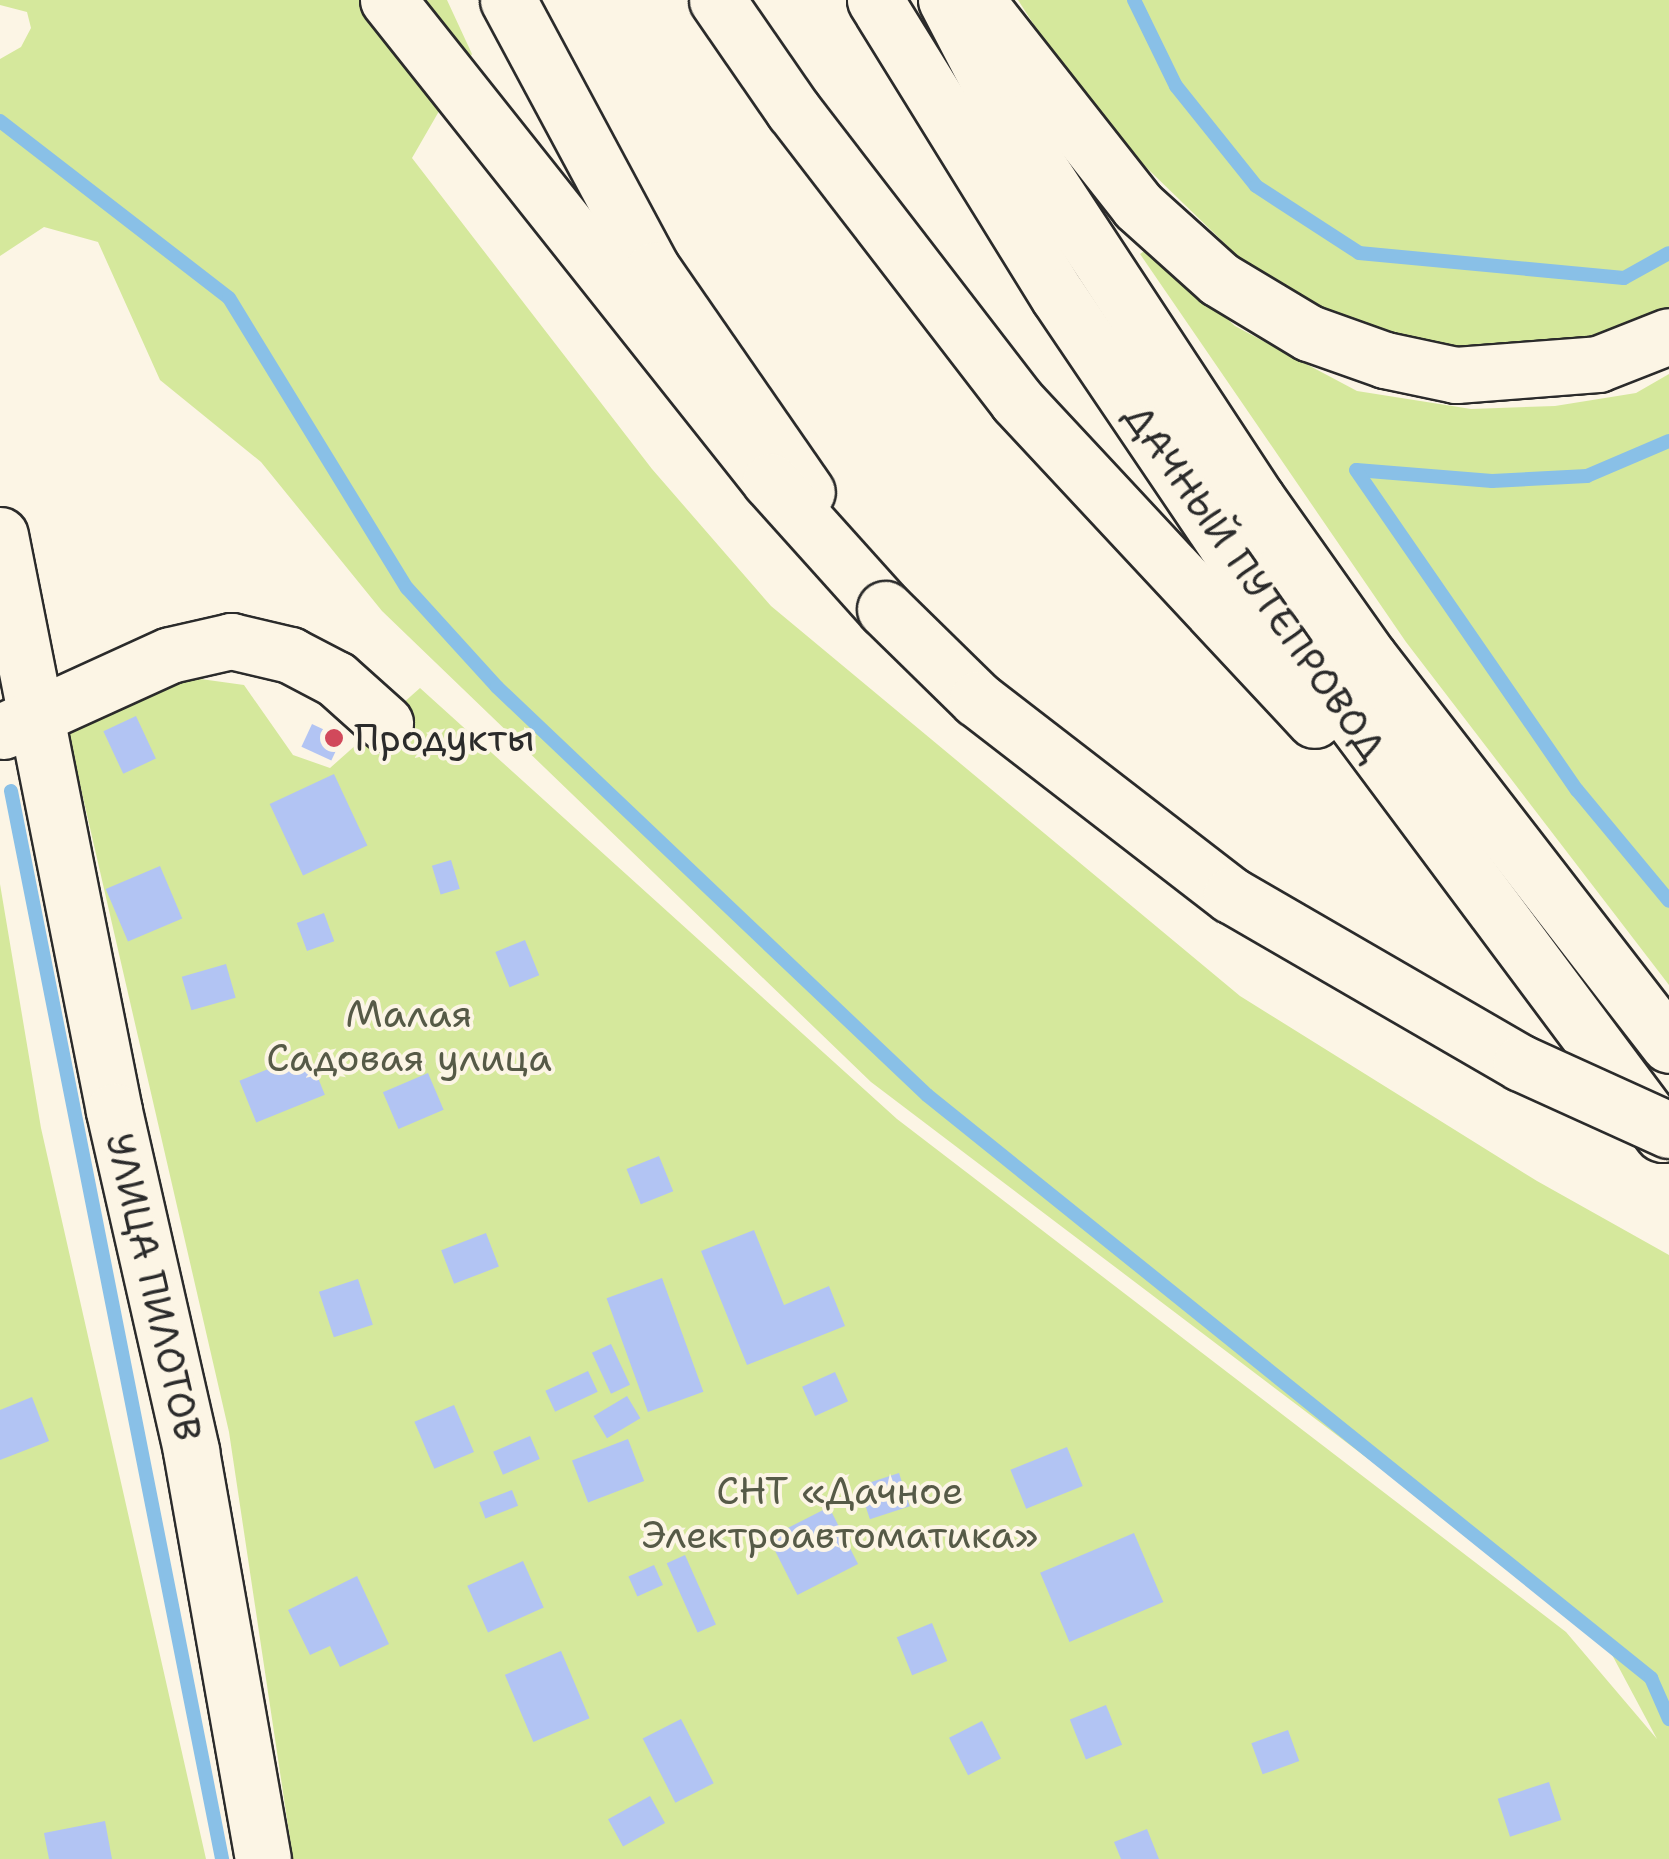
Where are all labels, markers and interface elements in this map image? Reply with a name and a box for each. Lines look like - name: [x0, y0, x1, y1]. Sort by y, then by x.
- street label: ДАЧНЫЙ ПУТЕПРОВОД: [1114, 395, 1396, 769]
- place label: Продукты: [354, 715, 535, 761]
- marker: Продукты: [323, 727, 345, 749]
- park label: Малая Садовая улица: [266, 991, 552, 1080]
- street label: УЛИЦА ПИЛОТОВ: [96, 1129, 212, 1445]
- park label: СНТ «Дачное Электроавтоматика»: [642, 1468, 1038, 1558]

